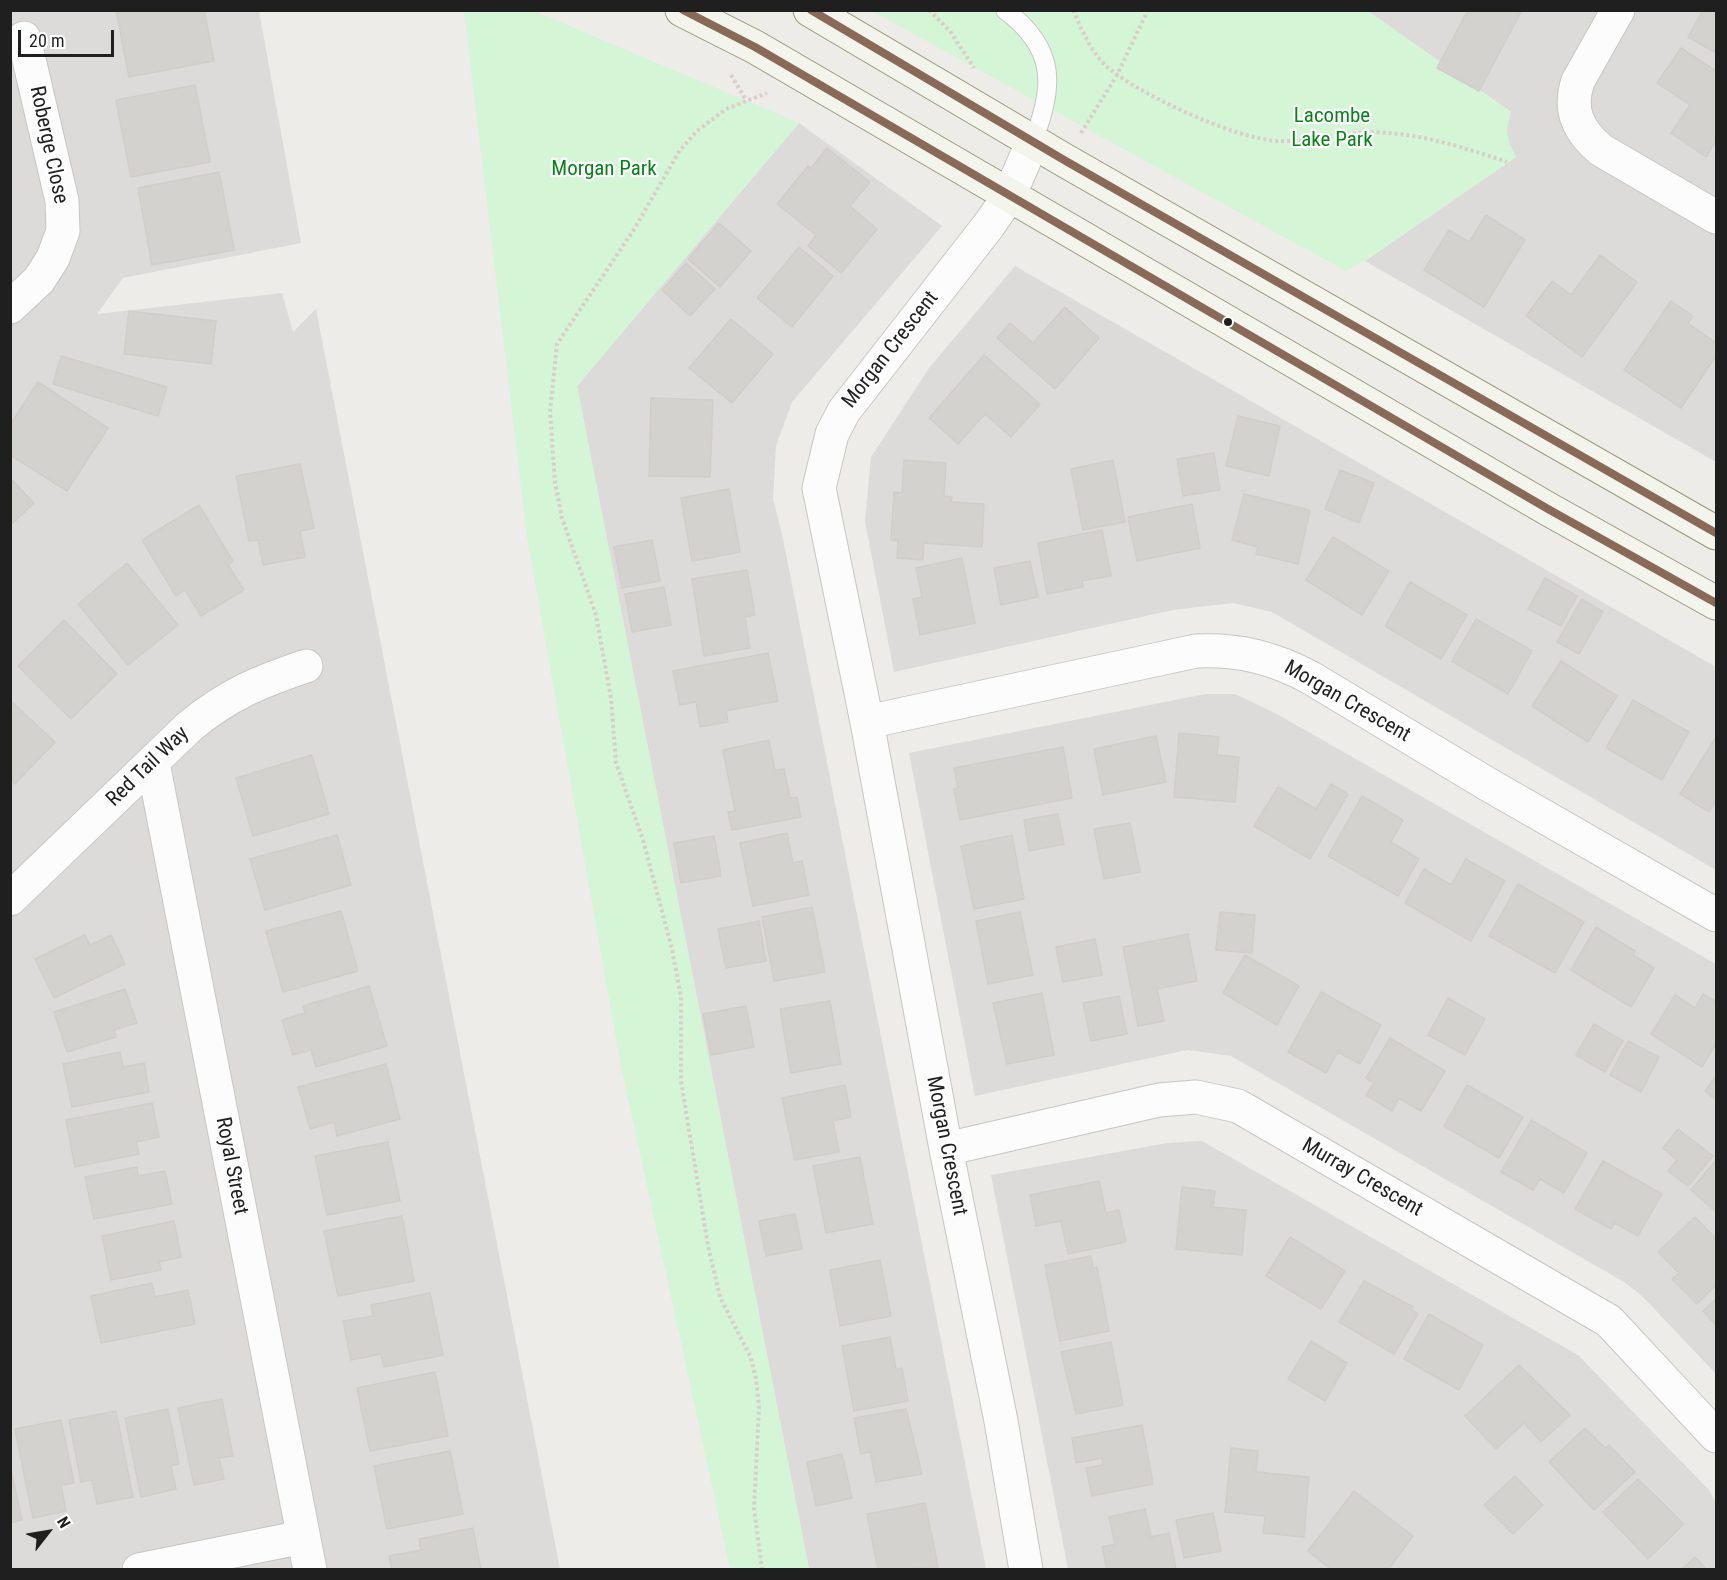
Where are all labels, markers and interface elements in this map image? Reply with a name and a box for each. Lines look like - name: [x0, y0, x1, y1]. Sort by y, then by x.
- scale bar: [21, 18, 117, 56]
- text: 20 m: [29, 30, 64, 51]
- street label: Roberge Close: [23, 84, 73, 206]
- park label: Lacombe Lake Park: [1291, 104, 1373, 154]
- park label: Morgan Park: [551, 157, 657, 183]
- street label: Morgan Crescent: [838, 287, 944, 413]
- unlabelled marker: [1222, 316, 1234, 328]
- street label: Morgan Crescent: [1279, 656, 1415, 748]
- street label: Red Tail Way: [102, 722, 194, 812]
- street label: Morgan Crescent: [920, 1074, 972, 1218]
- street label: Royal Street: [209, 1115, 253, 1217]
- street label: Murray Crescent: [1297, 1133, 1427, 1223]
- north arrow: [18, 1502, 78, 1562]
- text: N: [53, 1513, 75, 1532]

